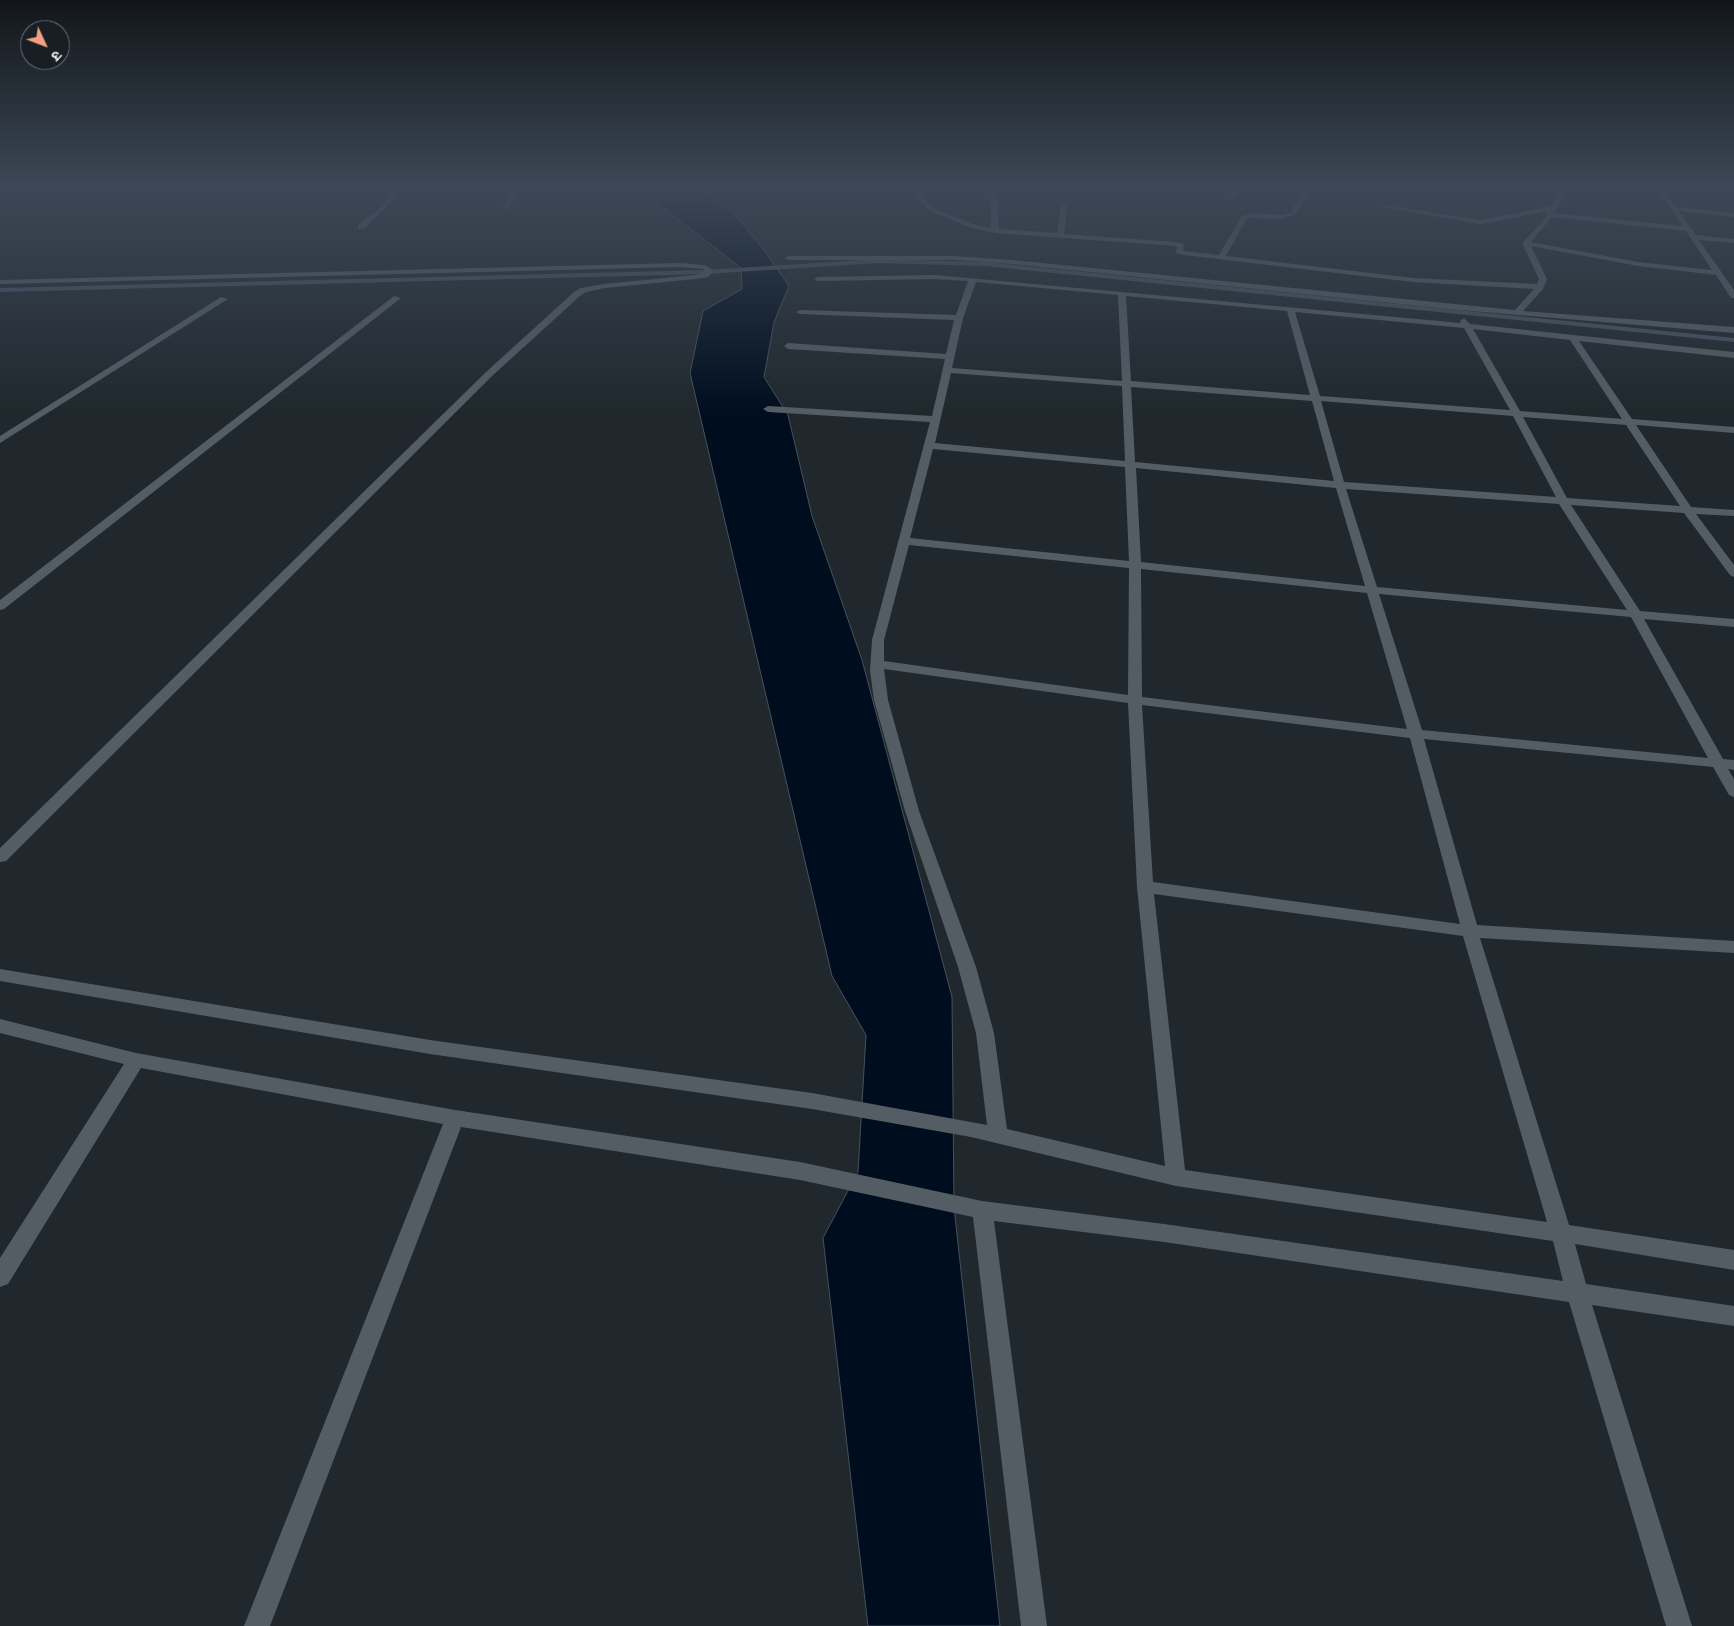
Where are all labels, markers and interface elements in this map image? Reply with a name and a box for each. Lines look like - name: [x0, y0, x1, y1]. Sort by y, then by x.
- north arrow: [20, 20, 70, 70]
- text: उ: [46, 45, 65, 64]

